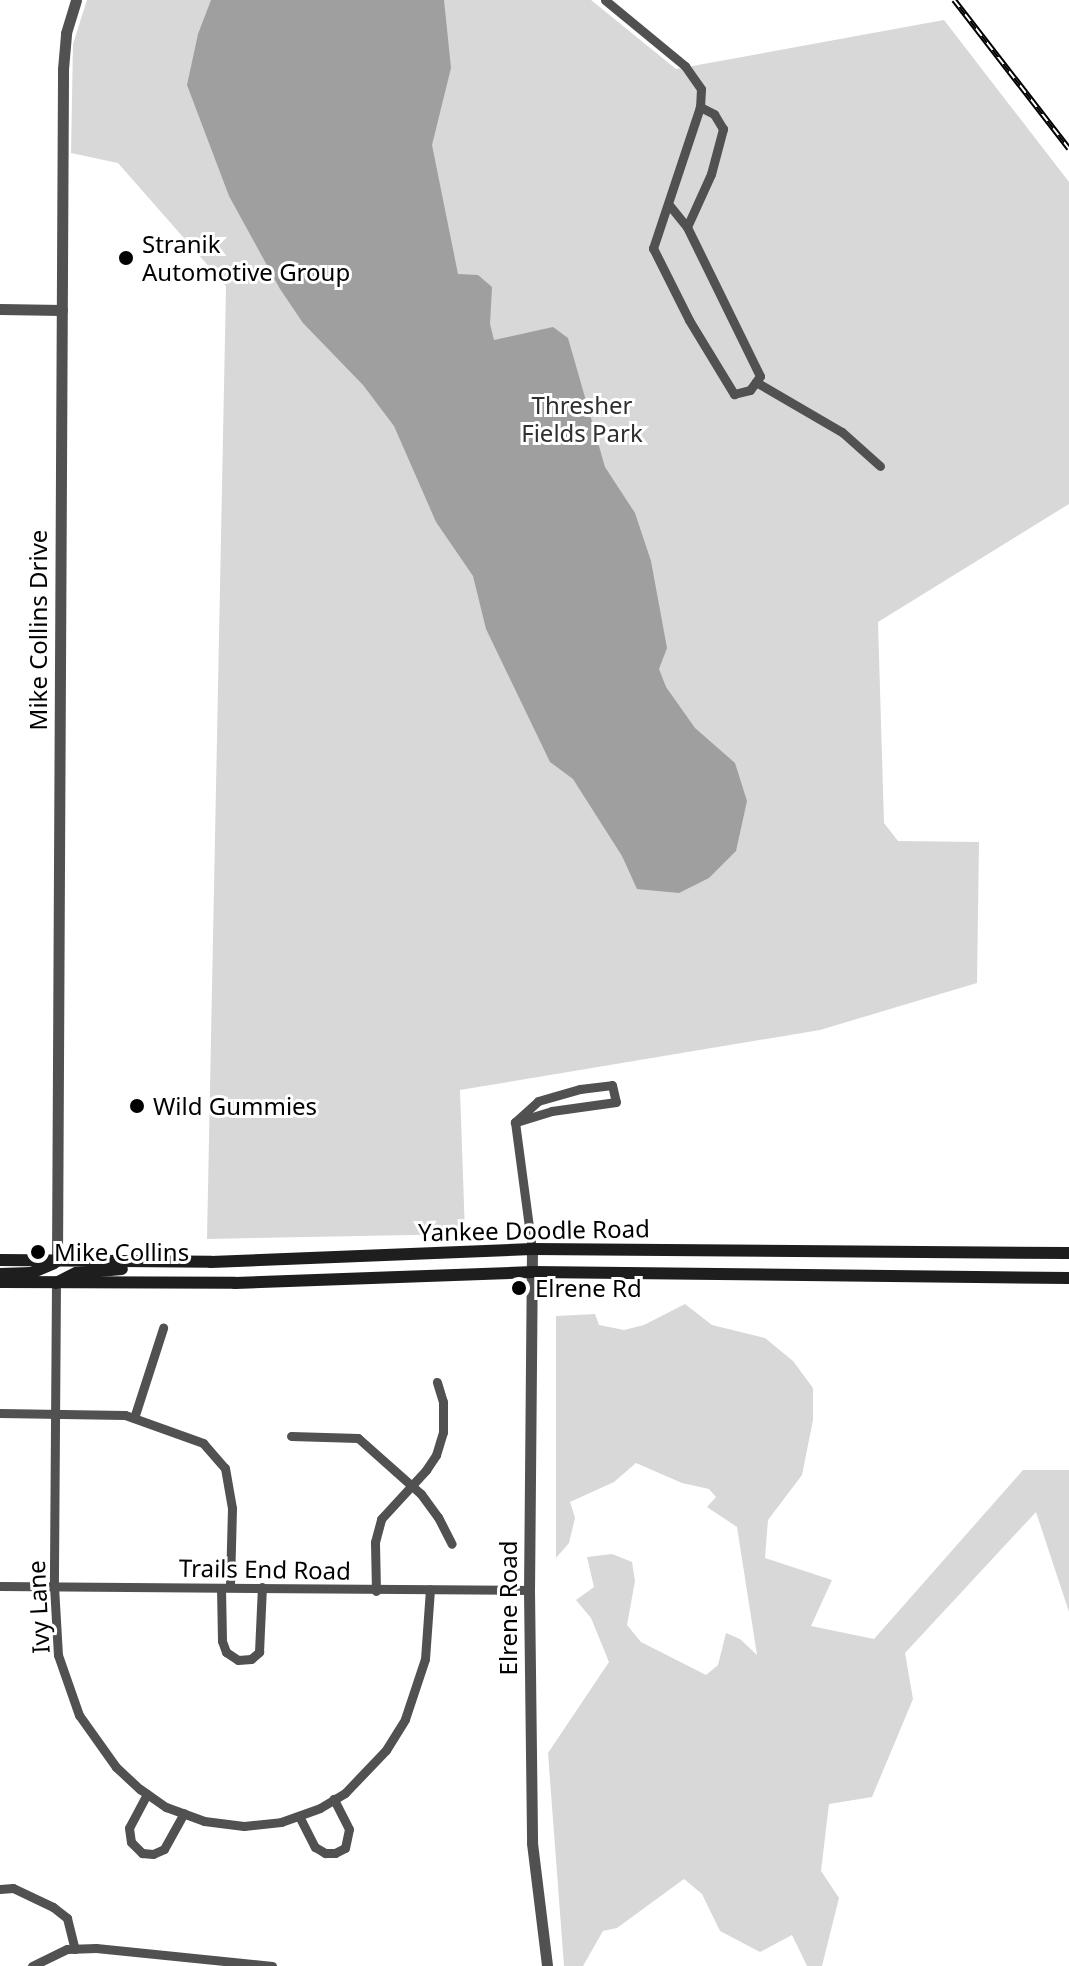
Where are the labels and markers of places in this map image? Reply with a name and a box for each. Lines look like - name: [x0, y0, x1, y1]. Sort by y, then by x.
- place label: Stranik Automotive Group: [142, 230, 350, 286]
- marker: Stranik Automotive Group: [117, 249, 135, 267]
- place label: Wild Gummies: [153, 1092, 317, 1120]
- marker: Wild Gummies: [128, 1097, 146, 1115]
- place label: Mike Collins: [54, 1238, 189, 1266]
- marker: Mike Collins: [29, 1243, 47, 1261]
- place label: Elrene Rd: [535, 1274, 642, 1302]
- marker: Elrene Rd: [510, 1279, 528, 1297]

